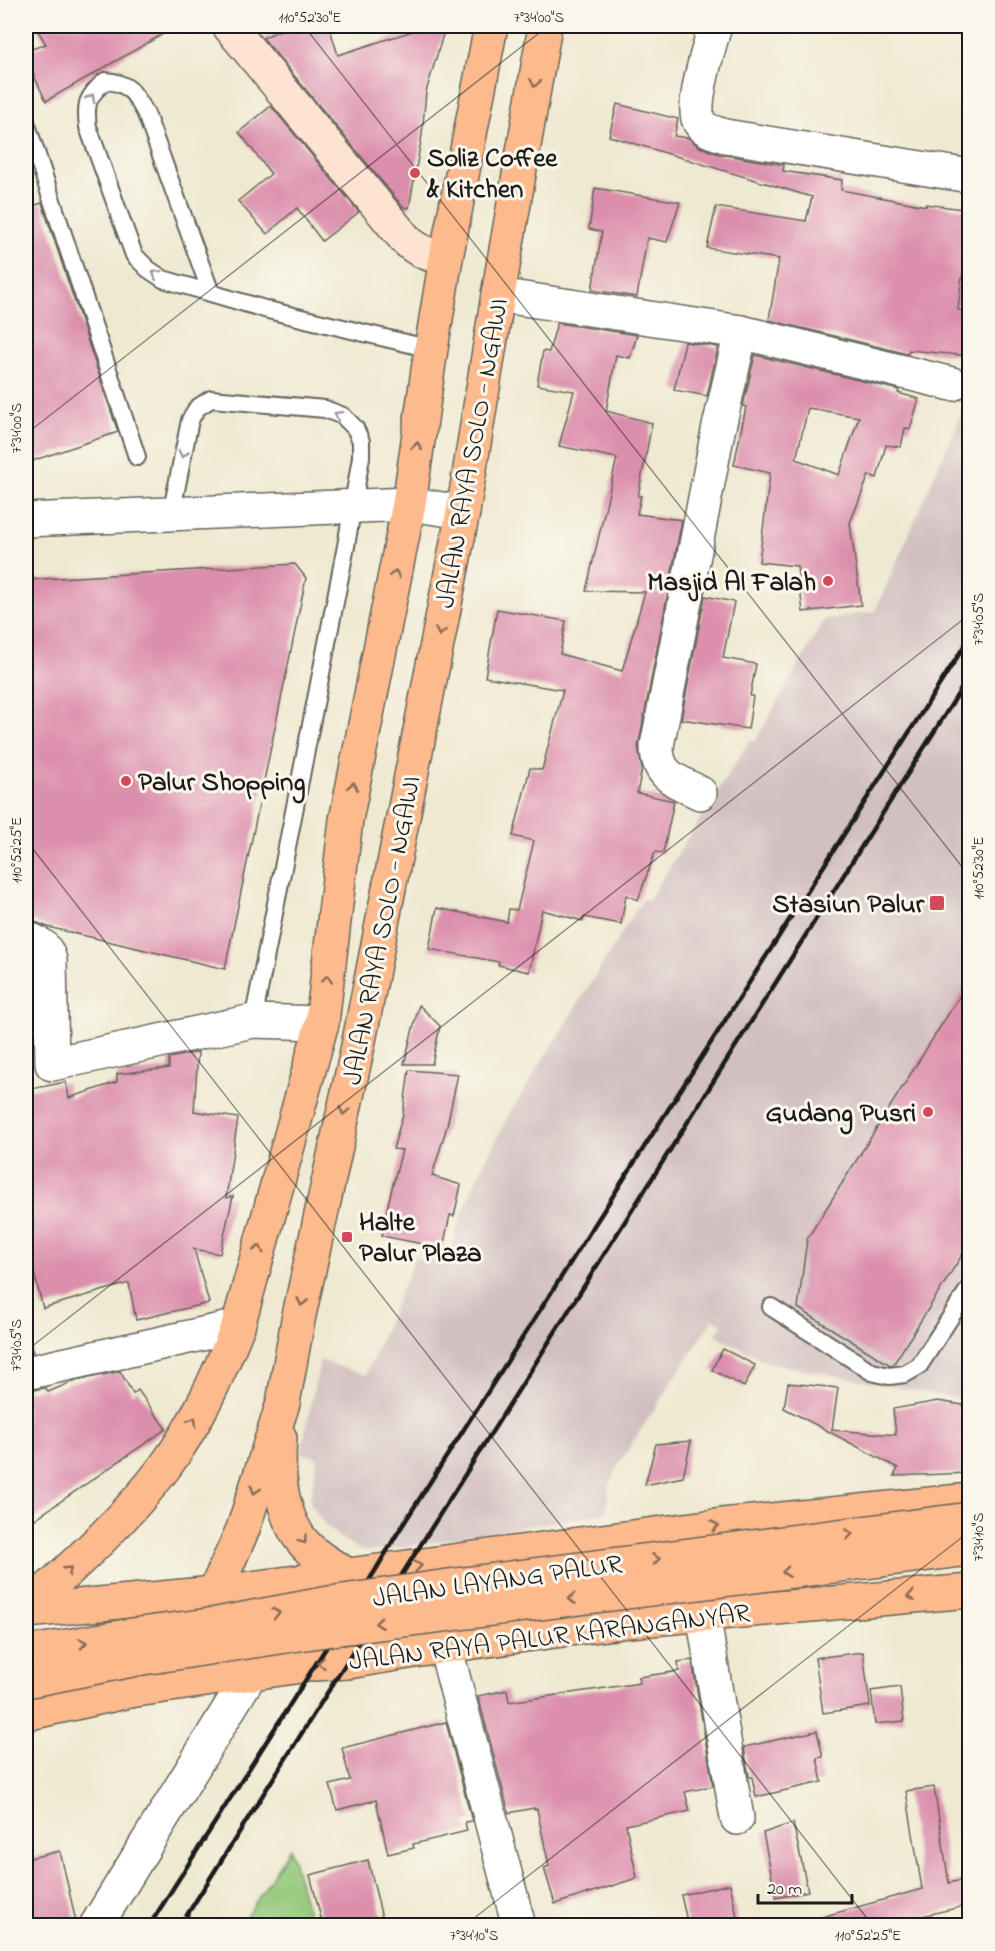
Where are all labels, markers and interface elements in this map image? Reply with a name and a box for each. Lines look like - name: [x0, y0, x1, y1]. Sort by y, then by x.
- text: 110°52'30"E: [279, 7, 341, 29]
- text: 7°34'00"S: [514, 7, 564, 29]
- one-way arrow: [529, 78, 542, 88]
- one-way arrow: [84, 94, 95, 105]
- place label: Soliz Coffee & Kitchen: [426, 140, 558, 210]
- marker: Soliz Coffee & Kitchen: [408, 166, 422, 180]
- one-way arrow: [152, 269, 162, 281]
- street label: JALAN RAYA SOLO - NGAWI: [427, 295, 520, 612]
- text: 7°34'00"S: [6, 403, 28, 453]
- one-way arrow: [334, 411, 345, 422]
- one-way arrow: [411, 441, 423, 450]
- one-way arrow: [177, 449, 190, 459]
- place label: Masjid Al Falah: [647, 564, 816, 603]
- one-way arrow: [388, 569, 401, 579]
- marker: Masjid Al Falah: [821, 574, 835, 588]
- text: 7°34'05"S: [968, 592, 990, 645]
- one-way arrow: [434, 626, 447, 636]
- place label: Palur Shopping: [138, 764, 306, 804]
- street label: JALAN RAYA SOLO - NGAWI: [334, 773, 433, 1088]
- marker: Palur Shopping: [119, 774, 133, 788]
- one-way arrow: [346, 781, 359, 791]
- text: 110°52'25"E: [6, 817, 28, 883]
- text: 110°52'30"E: [968, 837, 990, 899]
- place label: Stasiun Palur: [772, 886, 925, 925]
- marker: Stasiun Palur: [928, 894, 946, 912]
- one-way arrow: [321, 975, 333, 984]
- place label: Gudang Pusri: [765, 1095, 916, 1135]
- marker: Gudang Pusri: [921, 1105, 935, 1119]
- one-way arrow: [338, 1106, 351, 1116]
- place label: Halte Palur Plaza: [359, 1204, 482, 1274]
- marker: Halte Palur Plaza: [340, 1230, 354, 1244]
- one-way arrow: [252, 1244, 265, 1254]
- one-way arrow: [296, 1296, 309, 1306]
- text: 7°34'05"S: [6, 1318, 28, 1371]
- one-way arrow: [186, 1417, 198, 1427]
- one-way arrow: [250, 1484, 262, 1495]
- text: 7°34'10"S: [968, 1512, 990, 1561]
- one-way arrow: [710, 1520, 720, 1532]
- one-way arrow: [845, 1529, 854, 1541]
- one-way arrow: [296, 1533, 307, 1544]
- street label: JALAN LAYANG PALUR: [370, 1546, 625, 1619]
- one-way arrow: [651, 1554, 661, 1566]
- one-way arrow: [413, 1561, 422, 1573]
- one-way arrow: [782, 1565, 791, 1578]
- one-way arrow: [61, 1566, 72, 1577]
- one-way arrow: [907, 1589, 916, 1602]
- one-way arrow: [567, 1592, 577, 1605]
- street label: JALAN RAYA PALUR KARANGANYAR: [347, 1595, 752, 1682]
- one-way arrow: [270, 1607, 280, 1620]
- one-way arrow: [374, 1616, 383, 1629]
- one-way arrow: [79, 1638, 88, 1650]
- one-way arrow: [317, 1657, 326, 1670]
- scale bar: [758, 1867, 852, 1905]
- text: 20 m: [767, 1877, 802, 1903]
- text: 7°34'10"S: [450, 1925, 499, 1947]
- text: 110°52'25"E: [835, 1925, 901, 1947]

